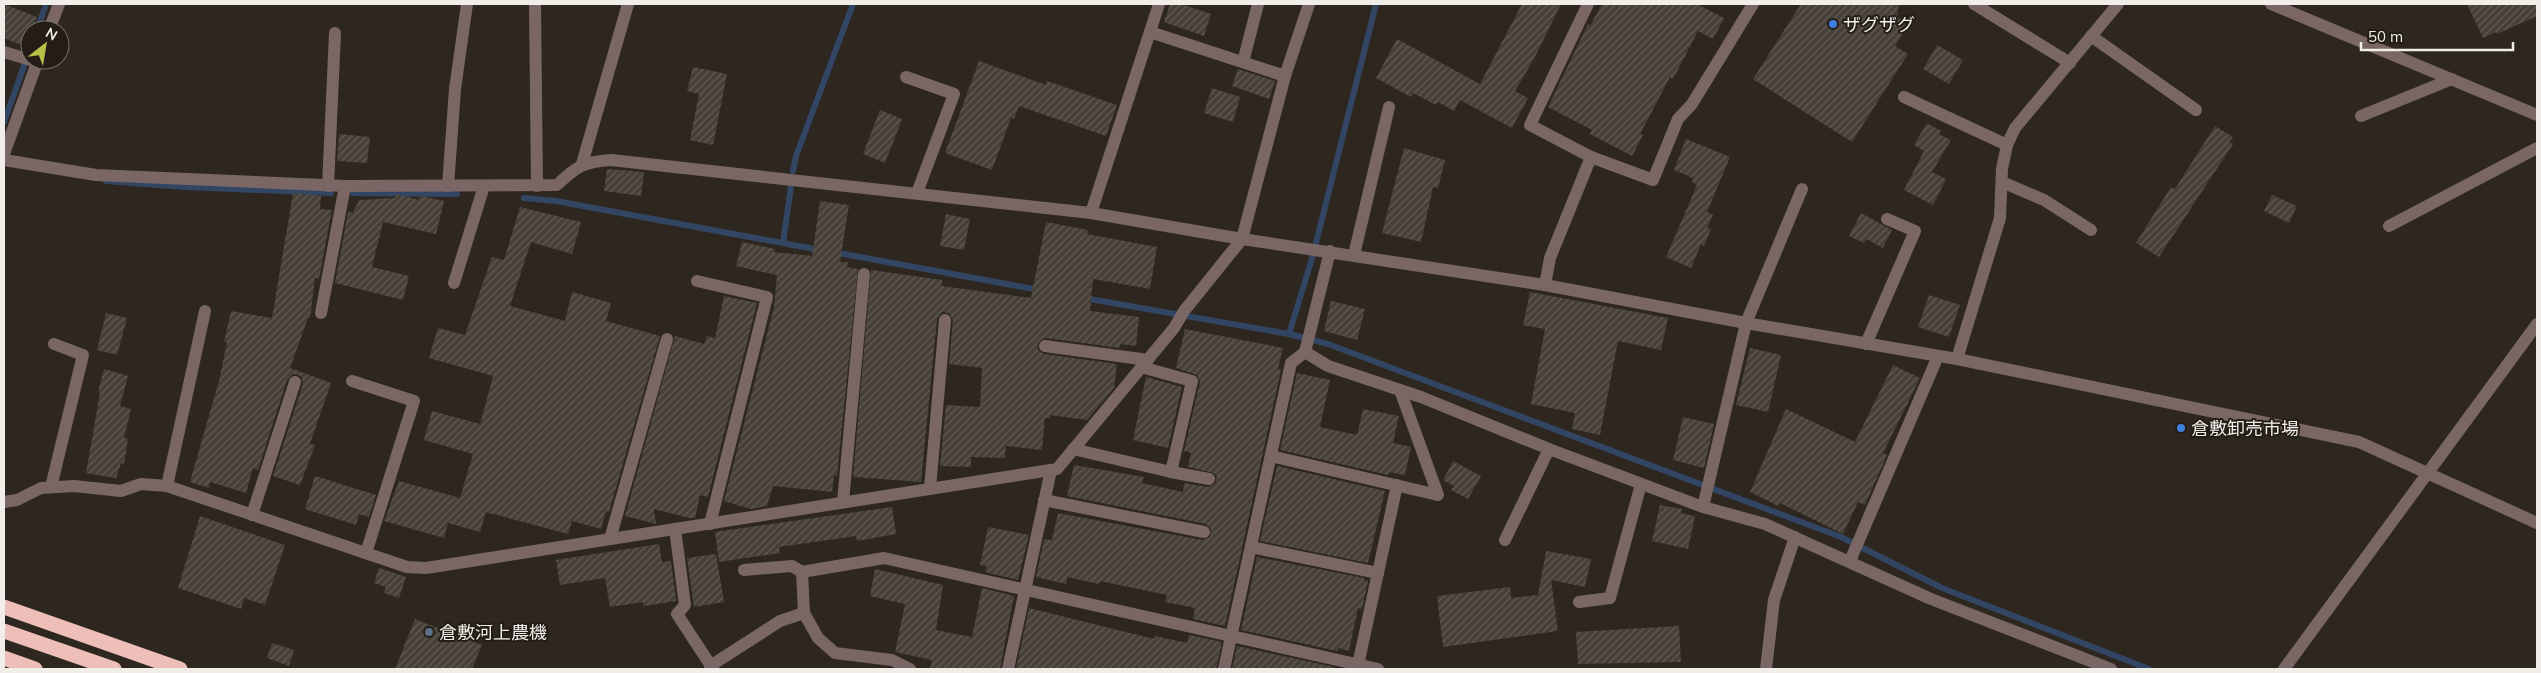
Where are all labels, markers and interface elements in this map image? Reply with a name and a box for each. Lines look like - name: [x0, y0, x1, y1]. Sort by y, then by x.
- place label: ザグザグ: [1843, 13, 1915, 36]
- marker: ザグザグ: [1827, 18, 1839, 30]
- north arrow: [20, 20, 70, 70]
- scale bar: [2361, 20, 2514, 52]
- text: N: [43, 23, 61, 44]
- text: 50 m: [2368, 27, 2403, 46]
- place label: 倉敷卸売市場: [2191, 417, 2299, 440]
- marker: 倉敷卸売市場: [2175, 422, 2187, 434]
- place label: 倉敷河上農機: [439, 621, 547, 644]
- marker: 倉敷河上農機: [423, 626, 435, 638]

